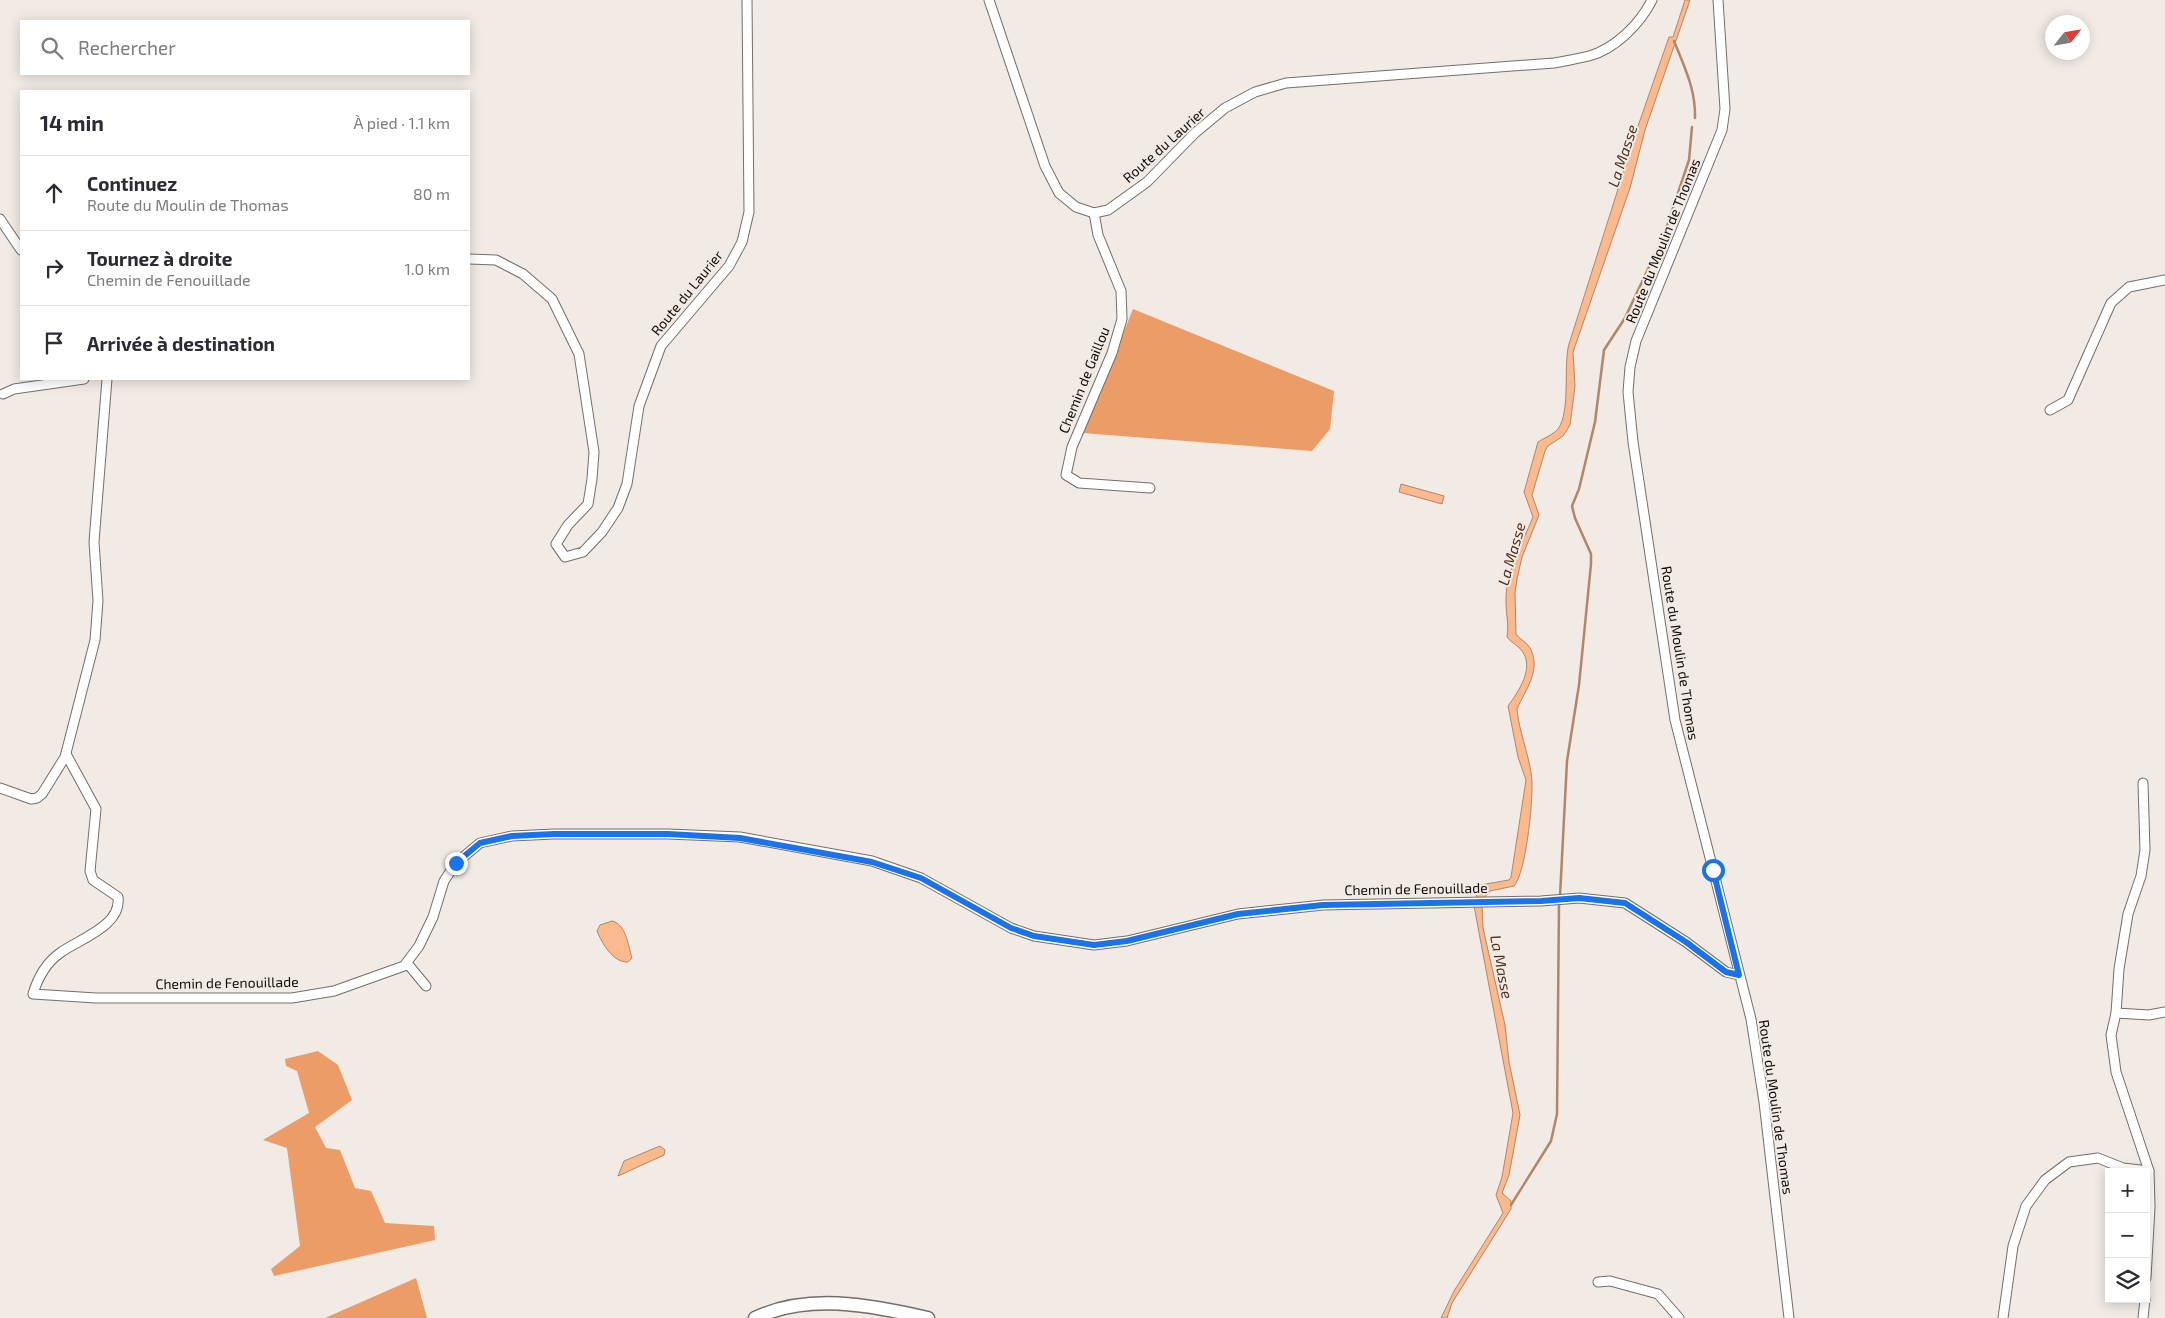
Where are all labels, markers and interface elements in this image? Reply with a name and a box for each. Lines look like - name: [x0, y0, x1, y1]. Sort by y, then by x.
- north arrow: [2045, 15, 2090, 60]
- search box: [20, 20, 470, 75]
- icon: search: [38, 34, 66, 62]
- text: Rechercher: [78, 36, 176, 59]
- street label: Route du Laurier: [1119, 103, 1209, 186]
- text: 14 min: [40, 110, 104, 135]
- text: À pied · 1.1 km: [354, 113, 450, 132]
- water label: La Masse: [1604, 122, 1641, 189]
- street label: Route du Moulin de Thomas: [1622, 156, 1703, 326]
- text: Continuez: [87, 172, 177, 195]
- icon: ahead: [40, 179, 68, 207]
- text: 80 m: [413, 184, 450, 203]
- text: Route du Moulin de Thomas: [87, 195, 289, 214]
- street label: Route du Laurier: [647, 246, 726, 339]
- text: Tournez à droite: [87, 247, 233, 270]
- icon: right: [40, 254, 68, 282]
- text: 1.0 km: [405, 259, 450, 278]
- text: Chemin de Fenouillade: [87, 270, 251, 289]
- street label: Chemin de Gaillou: [1054, 324, 1113, 436]
- icon: arrive: [40, 329, 68, 357]
- text: Arrivée à destination: [87, 332, 275, 355]
- water label: La Masse: [1493, 520, 1529, 587]
- street label: Route du Moulin de Thomas: [1658, 565, 1703, 741]
- route end: [445, 852, 468, 875]
- route start: [1702, 859, 1725, 882]
- street label: Chemin de Fenouillade: [1344, 879, 1488, 898]
- water label: La Masse: [1487, 933, 1517, 1000]
- street label: Chemin de Fenouillade: [155, 973, 299, 992]
- street label: Route du Moulin de Thomas: [1756, 1018, 1797, 1195]
- map controls: [2105, 1168, 2150, 1303]
- button: +: [2105, 1168, 2150, 1213]
- button: −: [2105, 1213, 2150, 1258]
- button: layers: [2105, 1258, 2150, 1303]

